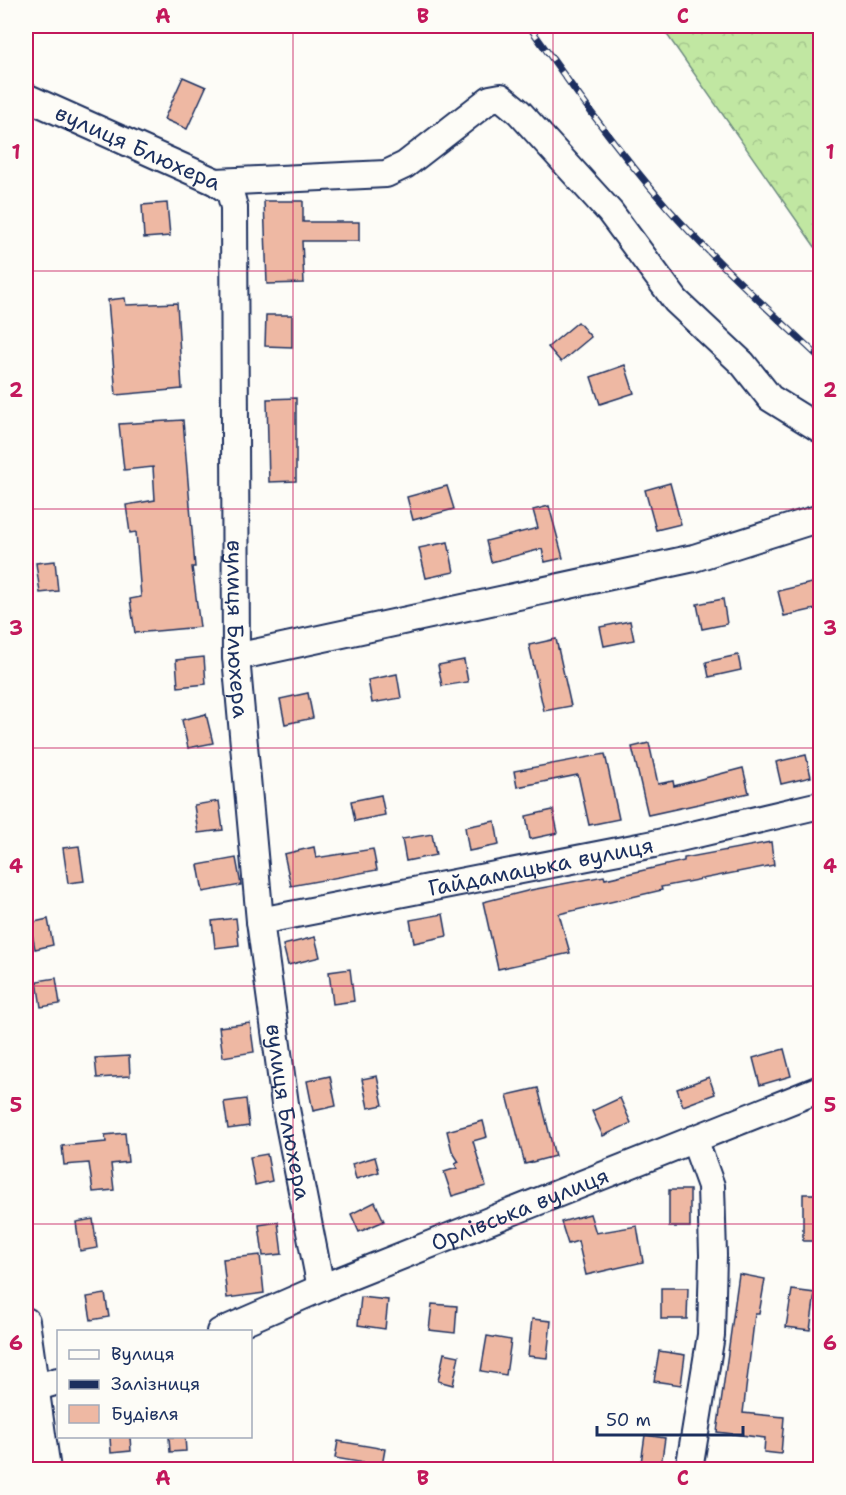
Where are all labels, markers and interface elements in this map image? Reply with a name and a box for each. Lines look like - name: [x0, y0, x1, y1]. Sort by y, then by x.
- text: A: [155, 3, 171, 29]
- text: B: [417, 3, 429, 29]
- text: C: [677, 3, 689, 29]
- street label: вулиця Блюхера: [51, 98, 226, 197]
- text: 1: [11, 139, 21, 165]
- text: 1: [825, 139, 835, 165]
- text: 2: [9, 377, 23, 403]
- text: 2: [823, 377, 837, 403]
- street label: вулиця Блюхера: [220, 540, 256, 720]
- text: 3: [9, 615, 23, 641]
- text: 3: [823, 615, 837, 641]
- street label: Гайдамацька вулиця: [426, 830, 656, 903]
- text: 4: [9, 853, 23, 879]
- text: 4: [823, 853, 837, 879]
- street label: вулиця Блюхера: [259, 1022, 318, 1203]
- text: 5: [10, 1092, 22, 1118]
- text: 5: [824, 1092, 836, 1118]
- street label: Орлівська вулиця: [427, 1161, 613, 1258]
- text: 6: [9, 1330, 23, 1356]
- legend: [57, 1330, 252, 1438]
- text: 6: [823, 1330, 837, 1356]
- text: Вулиця: [111, 1342, 175, 1366]
- text: Залізниця: [111, 1372, 200, 1396]
- scale bar: [597, 1399, 742, 1437]
- text: Будівля: [111, 1402, 179, 1426]
- text: 50 m: [606, 1408, 651, 1432]
- text: A: [155, 1465, 171, 1491]
- text: B: [417, 1465, 429, 1491]
- text: C: [677, 1465, 689, 1491]

